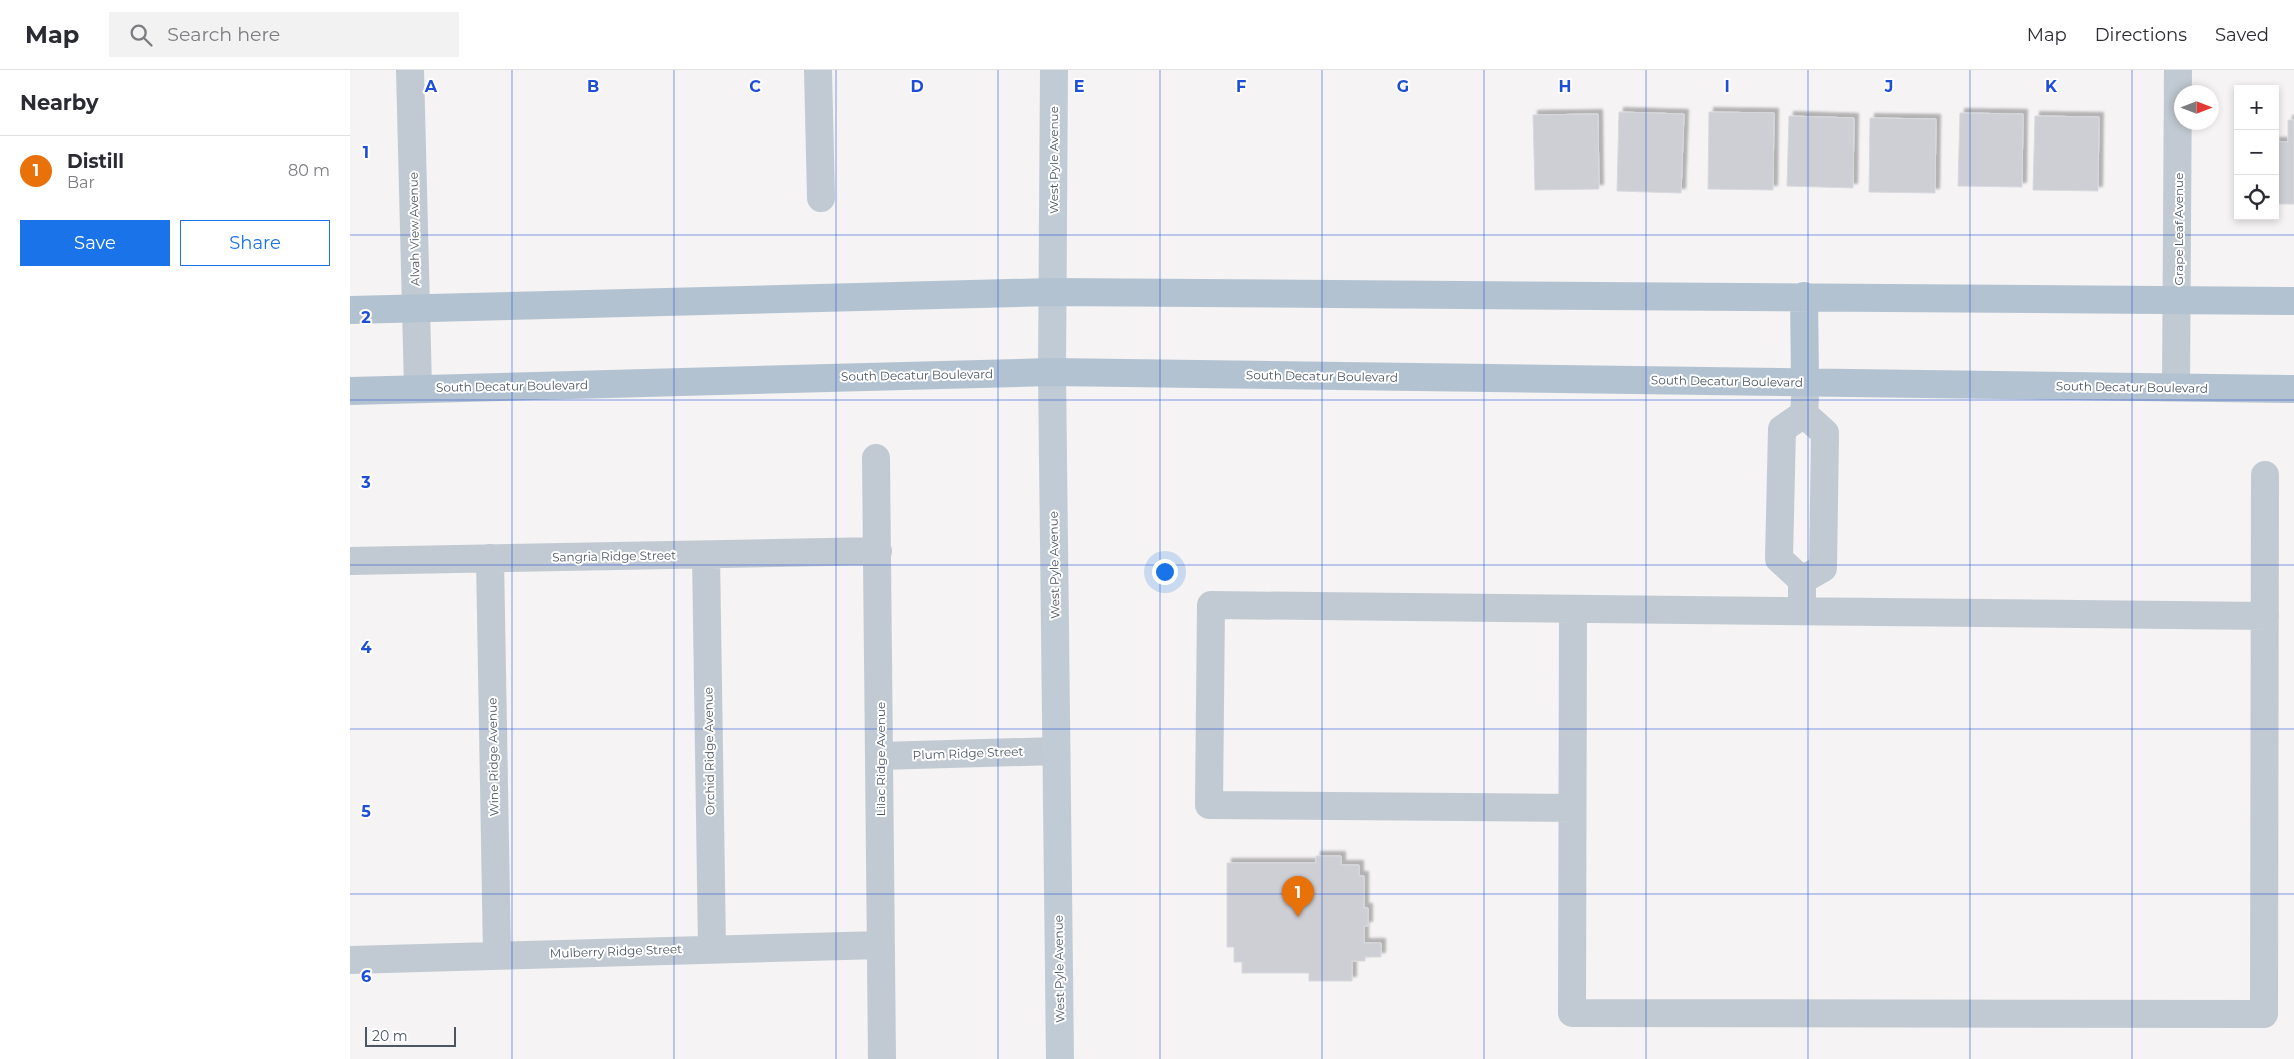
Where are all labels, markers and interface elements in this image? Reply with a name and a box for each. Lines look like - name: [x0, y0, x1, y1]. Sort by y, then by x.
- search box: [109, 12, 459, 57]
- text: Map: [25, 20, 79, 49]
- icon: search: [127, 21, 155, 49]
- text: Search here: [167, 23, 280, 46]
- text: Map: [2027, 24, 2067, 46]
- text: Directions: [2095, 24, 2187, 46]
- text: Saved: [2215, 24, 2269, 46]
- text: A: [424, 77, 438, 96]
- text: B: [587, 77, 599, 96]
- text: C: [749, 77, 761, 96]
- text: D: [910, 77, 924, 96]
- text: E: [1074, 77, 1084, 96]
- text: F: [1236, 77, 1246, 96]
- text: G: [1397, 77, 1409, 96]
- text: H: [1559, 77, 1571, 96]
- text: I: [1724, 77, 1730, 96]
- text: J: [1884, 77, 1893, 96]
- text: K: [2045, 77, 2058, 96]
- north arrow: [2174, 85, 2219, 130]
- map controls: [2234, 85, 2279, 220]
- button: +: [2234, 85, 2279, 130]
- text: Nearby: [20, 90, 99, 115]
- street label: West Pyle Avenue: [1046, 106, 1061, 214]
- button: −: [2234, 130, 2279, 175]
- text: 1: [363, 143, 369, 162]
- text: Distill: [67, 150, 124, 173]
- text: 1: [33, 161, 39, 180]
- text: 80 m: [288, 161, 330, 180]
- street label: Alvah View Avenue: [406, 172, 422, 286]
- text: Bar: [67, 173, 95, 192]
- street label: Grape Leaf Avenue: [2171, 173, 2186, 285]
- button: locate: [2234, 175, 2279, 220]
- button: Save: [20, 220, 170, 266]
- button: Share: [180, 220, 330, 266]
- text: 2: [361, 308, 371, 327]
- street label: South Decatur Boulevard: [841, 366, 993, 384]
- street label: South Decatur Boulevard: [1246, 367, 1398, 385]
- street label: South Decatur Boulevard: [1651, 372, 1803, 390]
- street label: South Decatur Boulevard: [436, 377, 588, 395]
- street label: South Decatur Boulevard: [2056, 378, 2208, 396]
- text: 3: [360, 473, 371, 492]
- street label: West Pyle Avenue: [1046, 511, 1062, 619]
- street label: Sangria Ridge Street: [552, 547, 676, 565]
- your location: [1152, 559, 1178, 585]
- text: 4: [360, 638, 372, 657]
- street label: Orchid Ridge Avenue: [700, 687, 718, 815]
- street label: Wine Ridge Avenue: [484, 697, 502, 817]
- street label: Lilac Ridge Avenue: [873, 702, 888, 816]
- street label: Plum Ridge Street: [912, 744, 1024, 762]
- text: 5: [361, 802, 371, 821]
- pin: 1: [1282, 876, 1314, 917]
- street label: West Pyle Avenue: [1051, 915, 1067, 1023]
- street label: Mulberry Ridge Street: [550, 941, 682, 961]
- text: 6: [361, 967, 371, 986]
- scale bar: [365, 1024, 456, 1047]
- text: 20 m: [372, 1027, 408, 1045]

